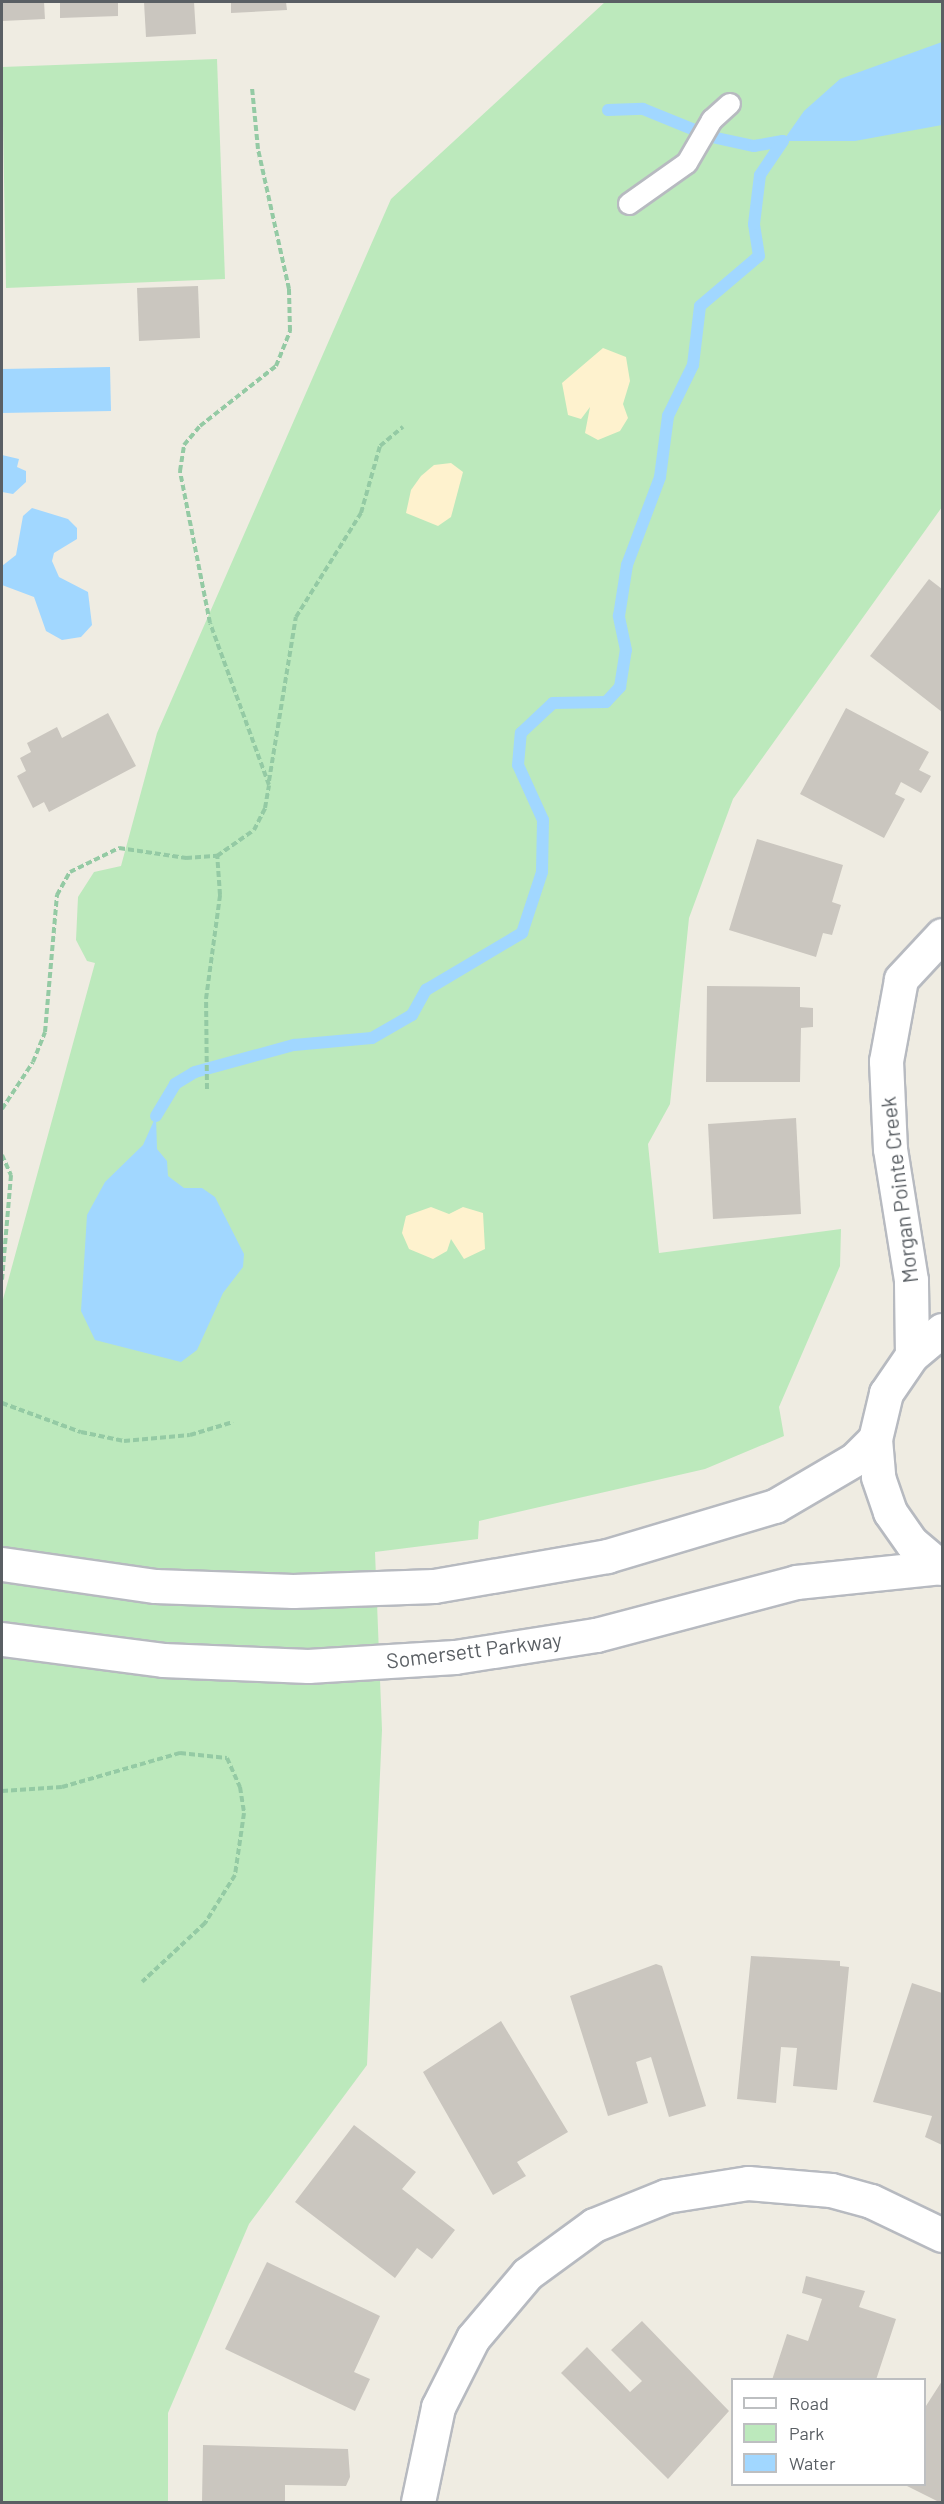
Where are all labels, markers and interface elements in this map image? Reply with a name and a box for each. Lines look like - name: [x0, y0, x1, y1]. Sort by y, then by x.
- street label: Morgan Pointe Creek: [875, 1095, 923, 1285]
- street label: Somersett Parkway: [385, 1627, 563, 1673]
- legend: [731, 2378, 926, 2486]
- text: Road: [789, 2392, 829, 2414]
- text: Park: [789, 2422, 824, 2444]
- text: Water: [789, 2452, 836, 2474]

